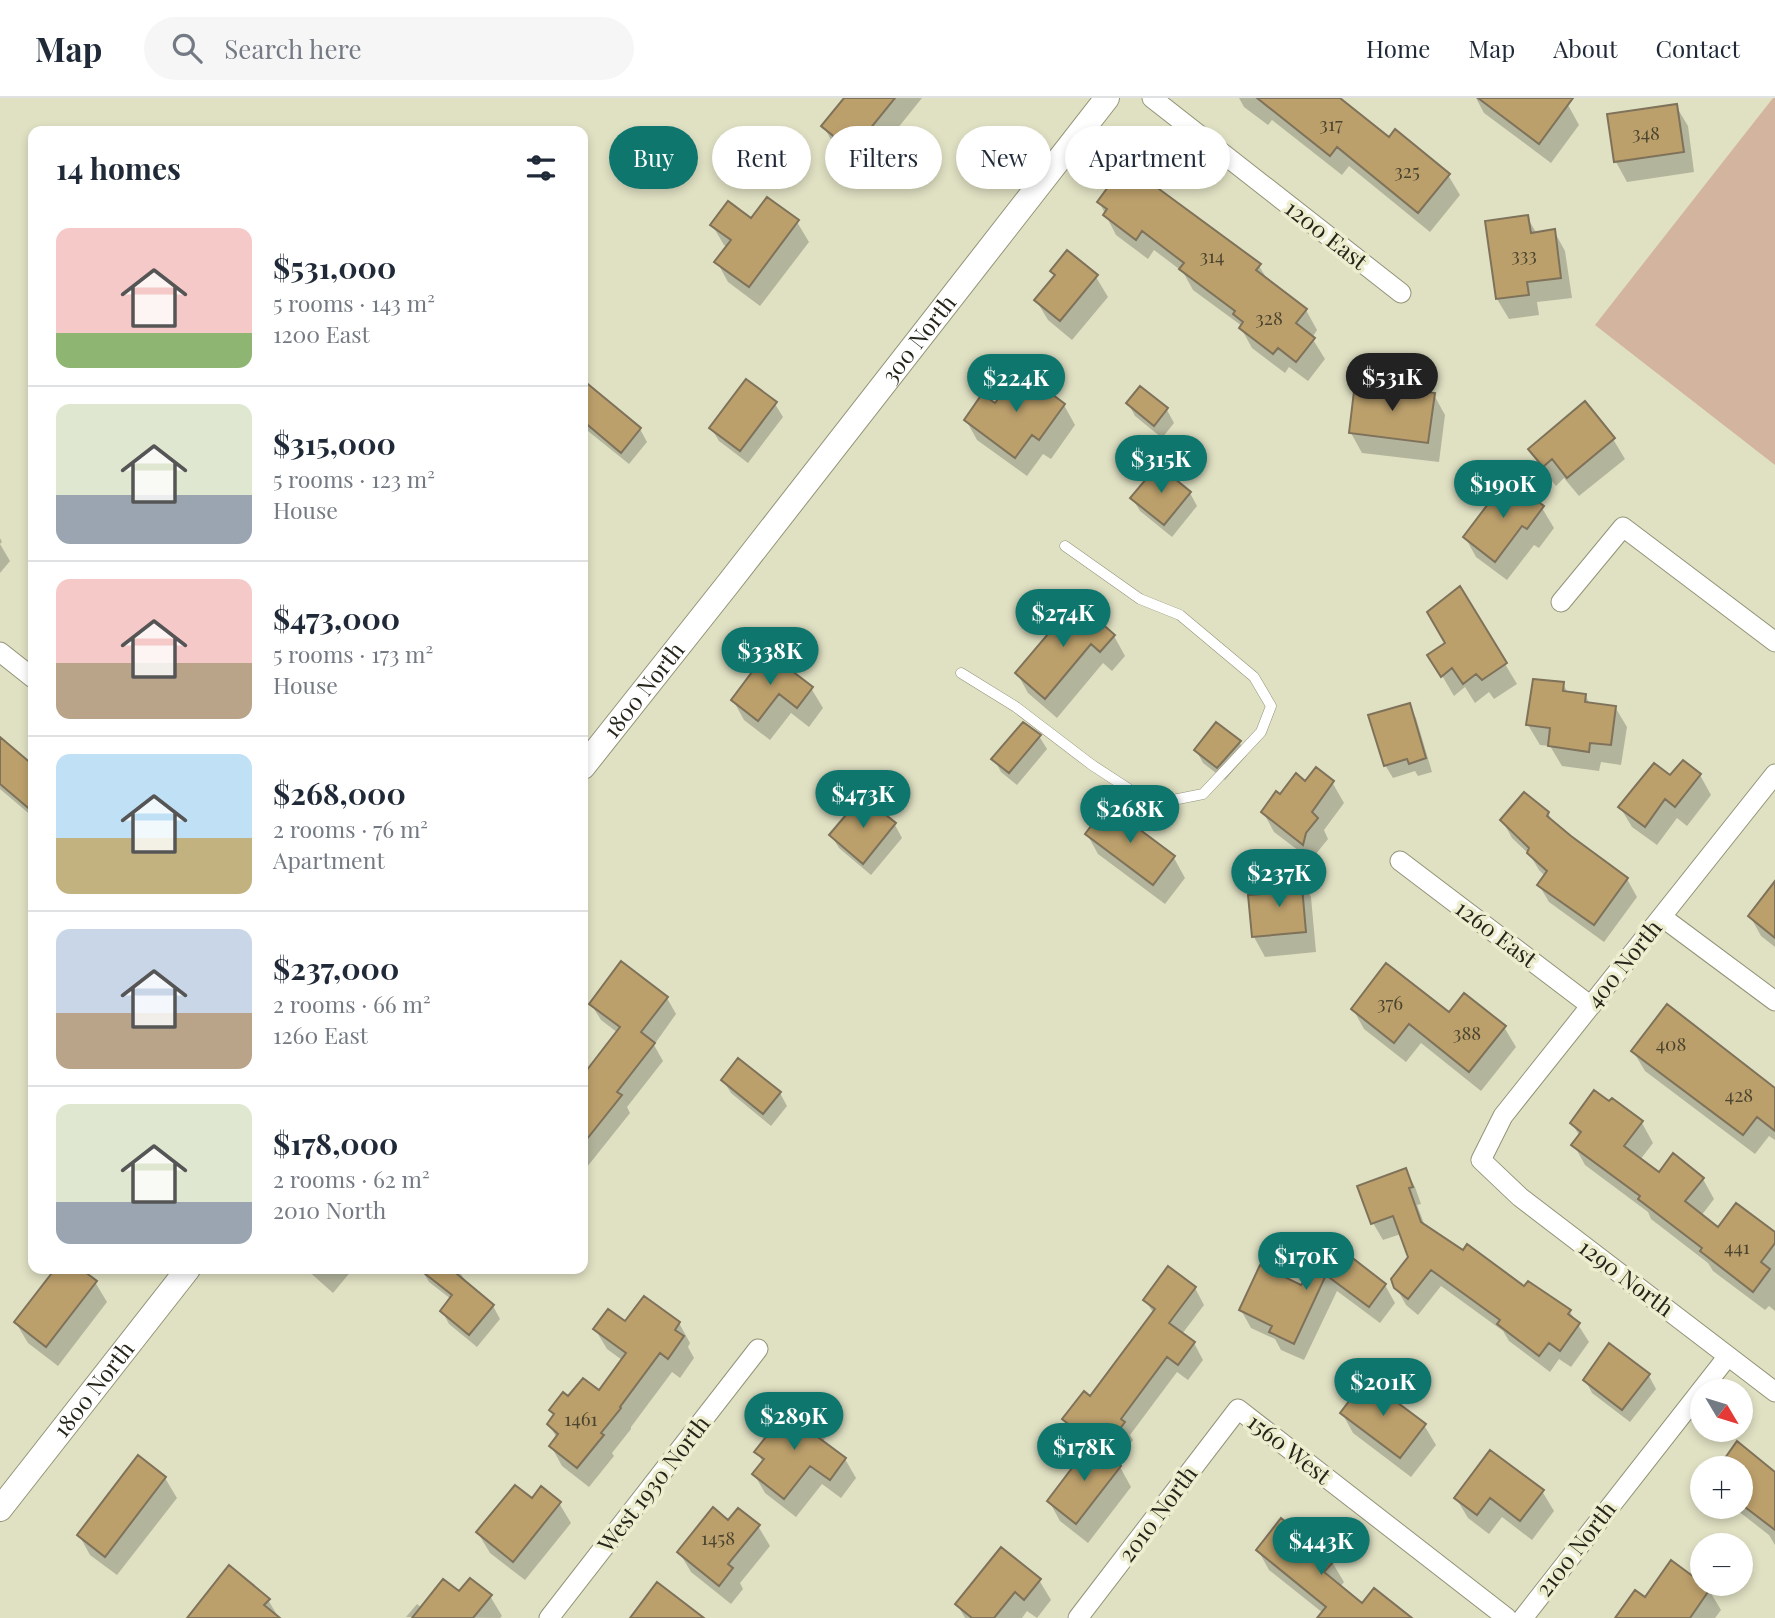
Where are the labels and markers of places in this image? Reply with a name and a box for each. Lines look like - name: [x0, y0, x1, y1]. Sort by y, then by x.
- pin: $224K: [967, 354, 1065, 414]
- pin: $531K: [1343, 354, 1441, 413]
- pin: $315K: [1112, 436, 1210, 495]
- pin: $190K: [1454, 460, 1552, 520]
- pin: $274K: [1014, 589, 1112, 649]
- pin: $338K: [721, 628, 819, 687]
- pin: $473K: [814, 770, 912, 830]
- pin: $268K: [1081, 786, 1179, 845]
- pin: $237K: [1230, 850, 1328, 909]
- pin: $170K: [1257, 1232, 1355, 1292]
- pin: $201K: [1334, 1358, 1432, 1418]
- pin: $289K: [745, 1392, 843, 1452]
- pin: $178K: [1035, 1424, 1133, 1483]
- pin: $443K: [1272, 1518, 1370, 1577]

